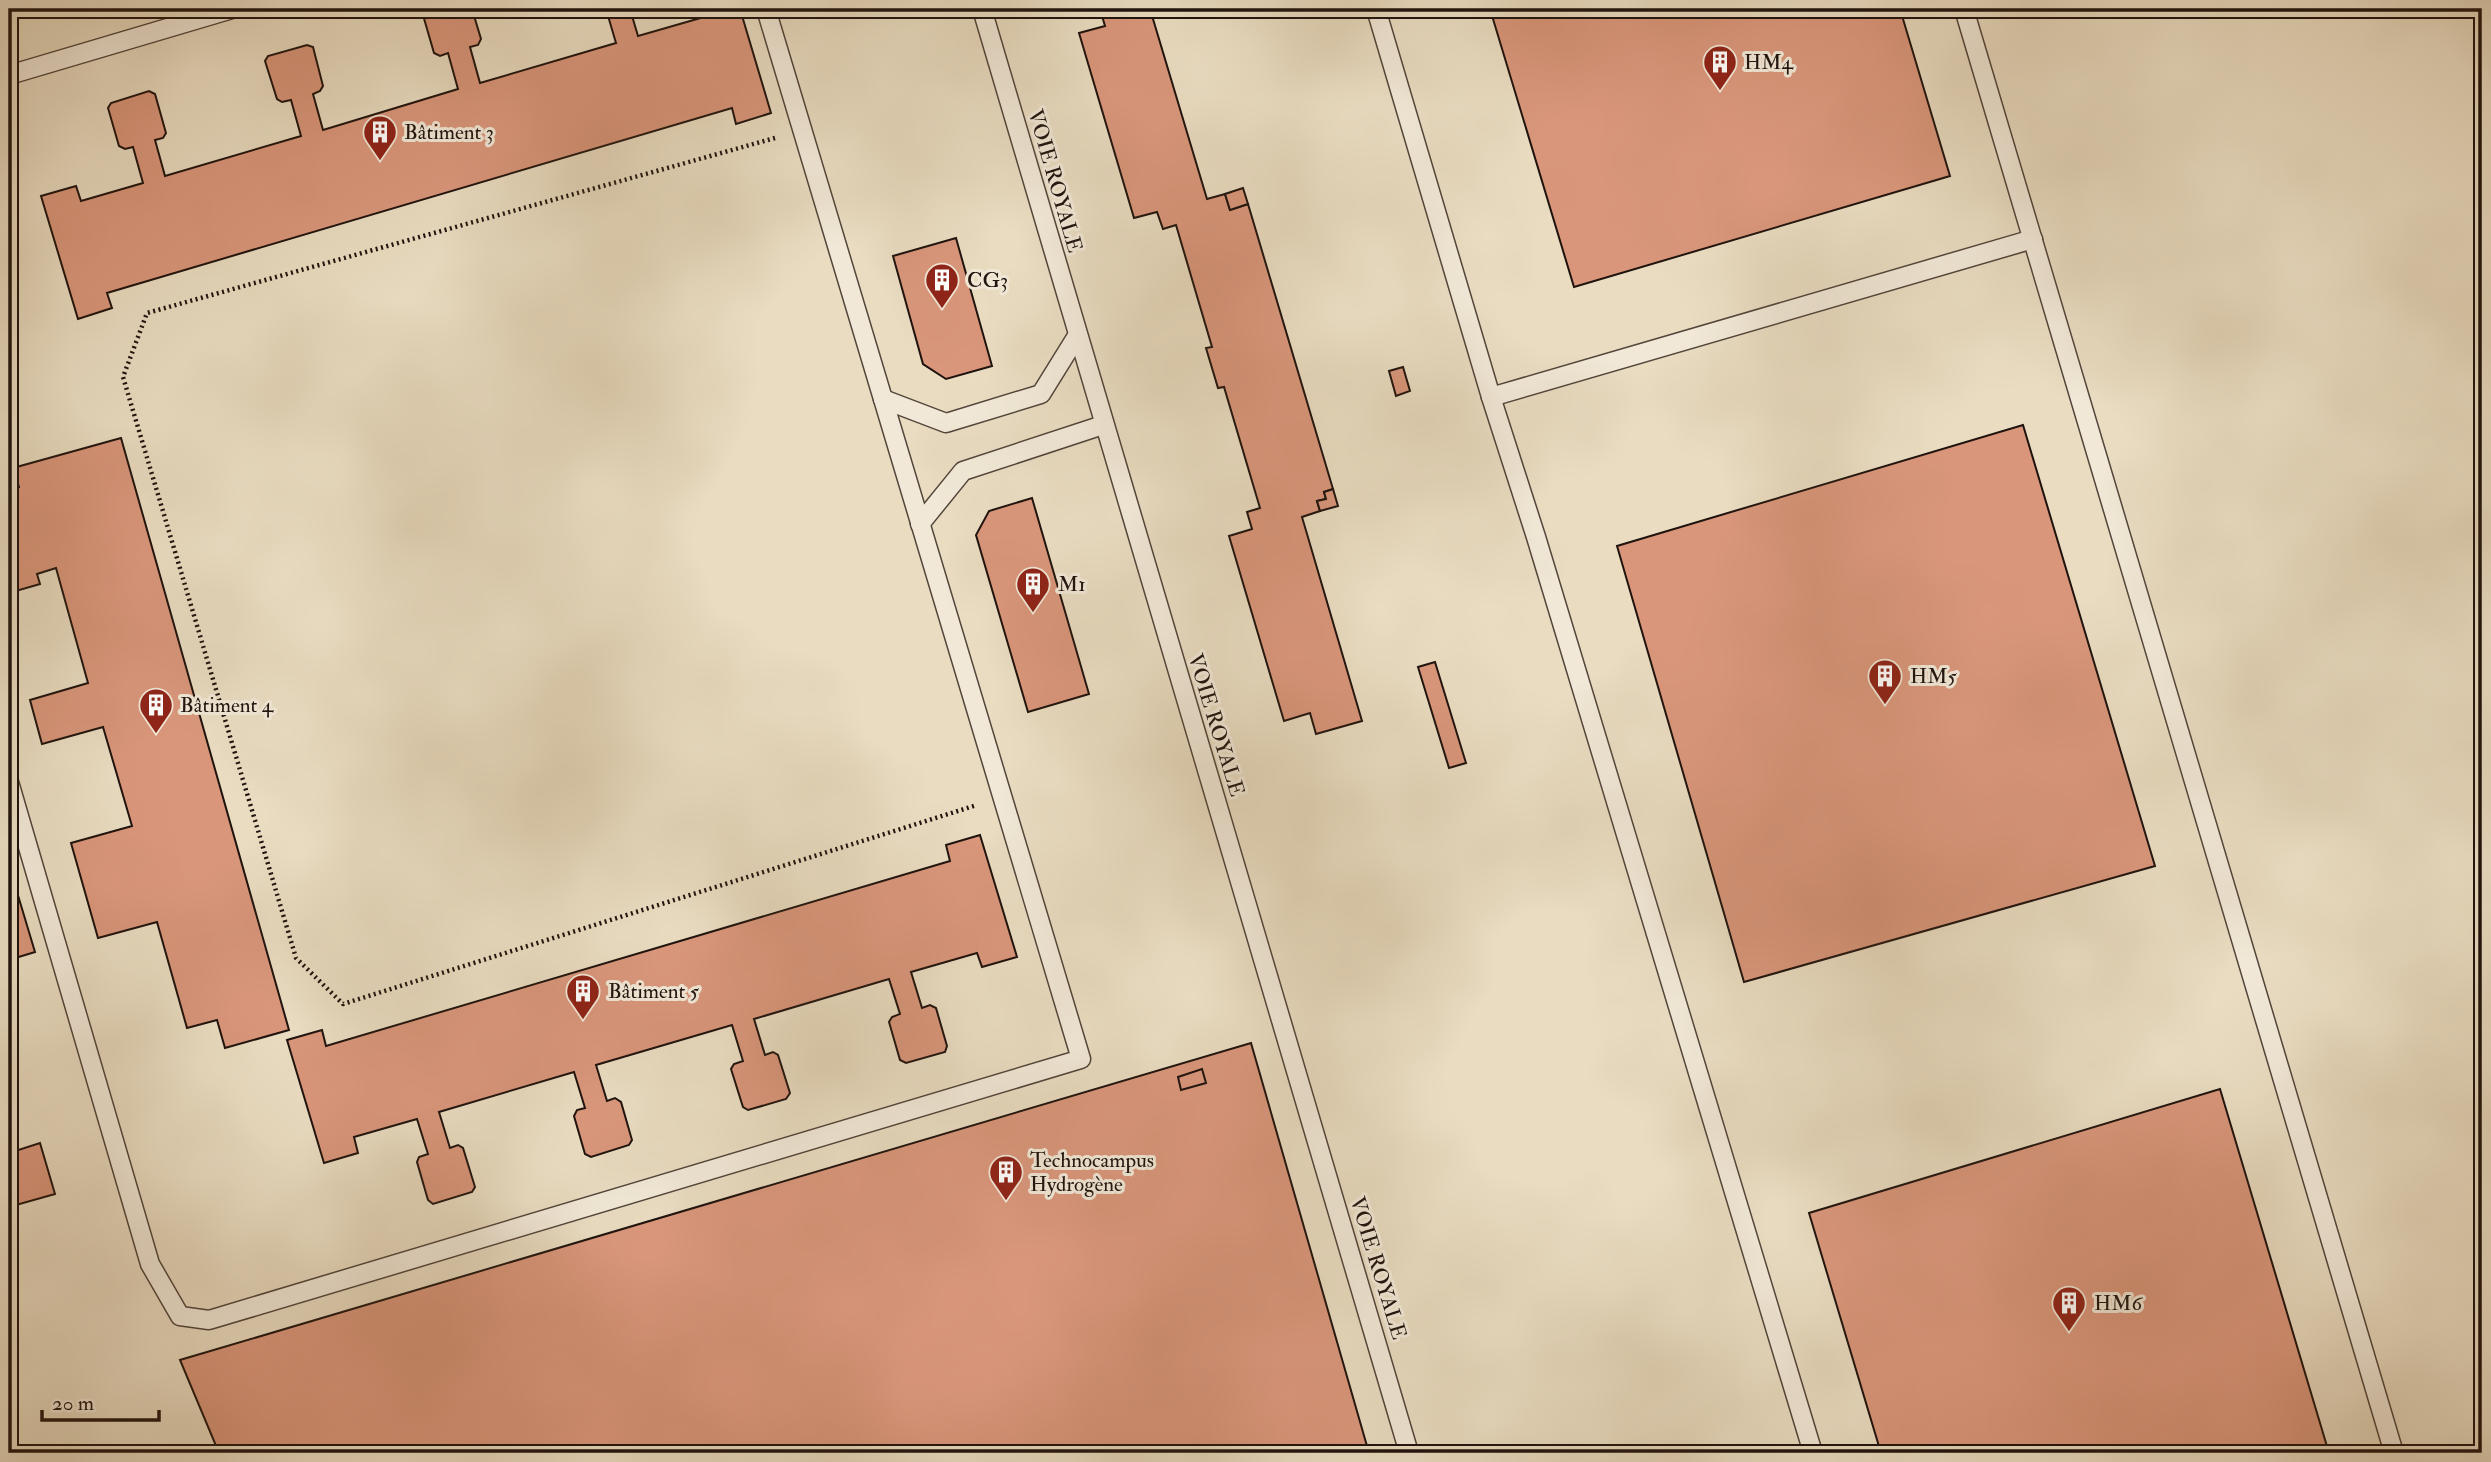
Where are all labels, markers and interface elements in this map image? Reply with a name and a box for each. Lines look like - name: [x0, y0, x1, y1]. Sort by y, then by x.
- building icon: HM4: [1701, 43, 1739, 92]
- place label: HM4: [1744, 49, 1795, 76]
- street label: VOIE ROYALE: [1022, 106, 1088, 256]
- building icon: Bâtiment 3: [361, 113, 399, 162]
- place label: Bâtiment 3: [404, 119, 494, 146]
- building icon: CG3: [923, 261, 961, 310]
- place label: CG3: [967, 267, 1008, 294]
- building icon: M1: [1014, 565, 1052, 614]
- place label: M1: [1058, 571, 1086, 598]
- street label: VOIE ROYALE: [1181, 650, 1251, 800]
- building icon: HM5: [1866, 657, 1904, 706]
- place label: HM5: [1910, 663, 1958, 690]
- building icon: Bâtiment 4: [137, 686, 175, 735]
- place label: Bâtiment 4: [180, 692, 275, 719]
- building icon: Bâtiment 5: [564, 972, 602, 1021]
- place label: Bâtiment 5: [608, 978, 700, 1005]
- place label: Technocampus Hydrogène: [1030, 1147, 1154, 1198]
- building icon: Technocampus Hydrogène: [987, 1153, 1025, 1202]
- street label: VOIE ROYALE: [1343, 1193, 1413, 1343]
- building icon: HM6: [2050, 1284, 2088, 1333]
- place label: HM6: [2094, 1290, 2144, 1317]
- scale bar: [42, 1378, 159, 1422]
- text: 20 m: [52, 1390, 94, 1417]

